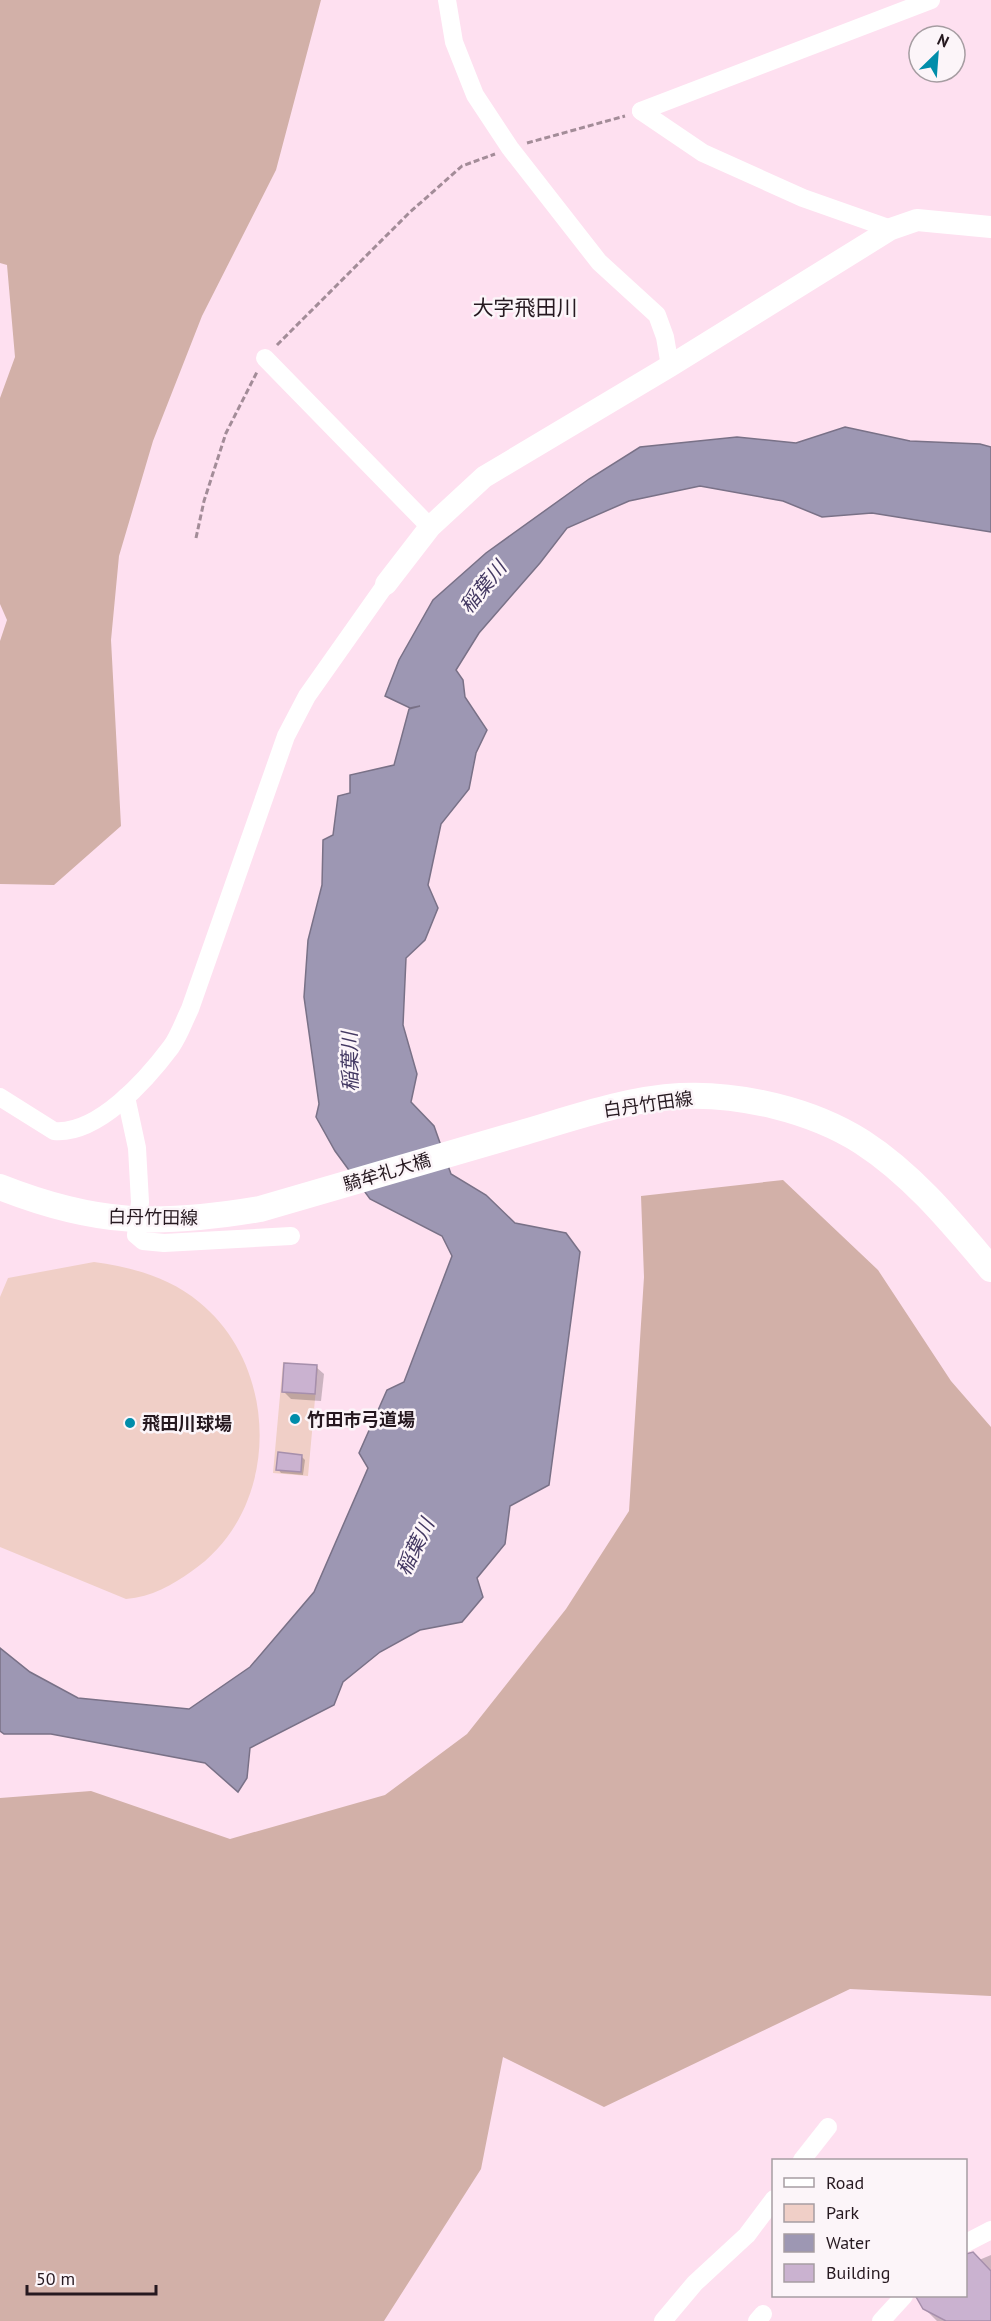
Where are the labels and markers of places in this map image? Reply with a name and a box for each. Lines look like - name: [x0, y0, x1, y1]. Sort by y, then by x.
- place label: 竹田市弓道場: [307, 1408, 415, 1431]
- place label: 飛田川球場: [142, 1412, 232, 1435]
- marker: 竹田市弓道場: [288, 1412, 302, 1426]
- marker: 飛田川球場: [123, 1416, 137, 1430]

